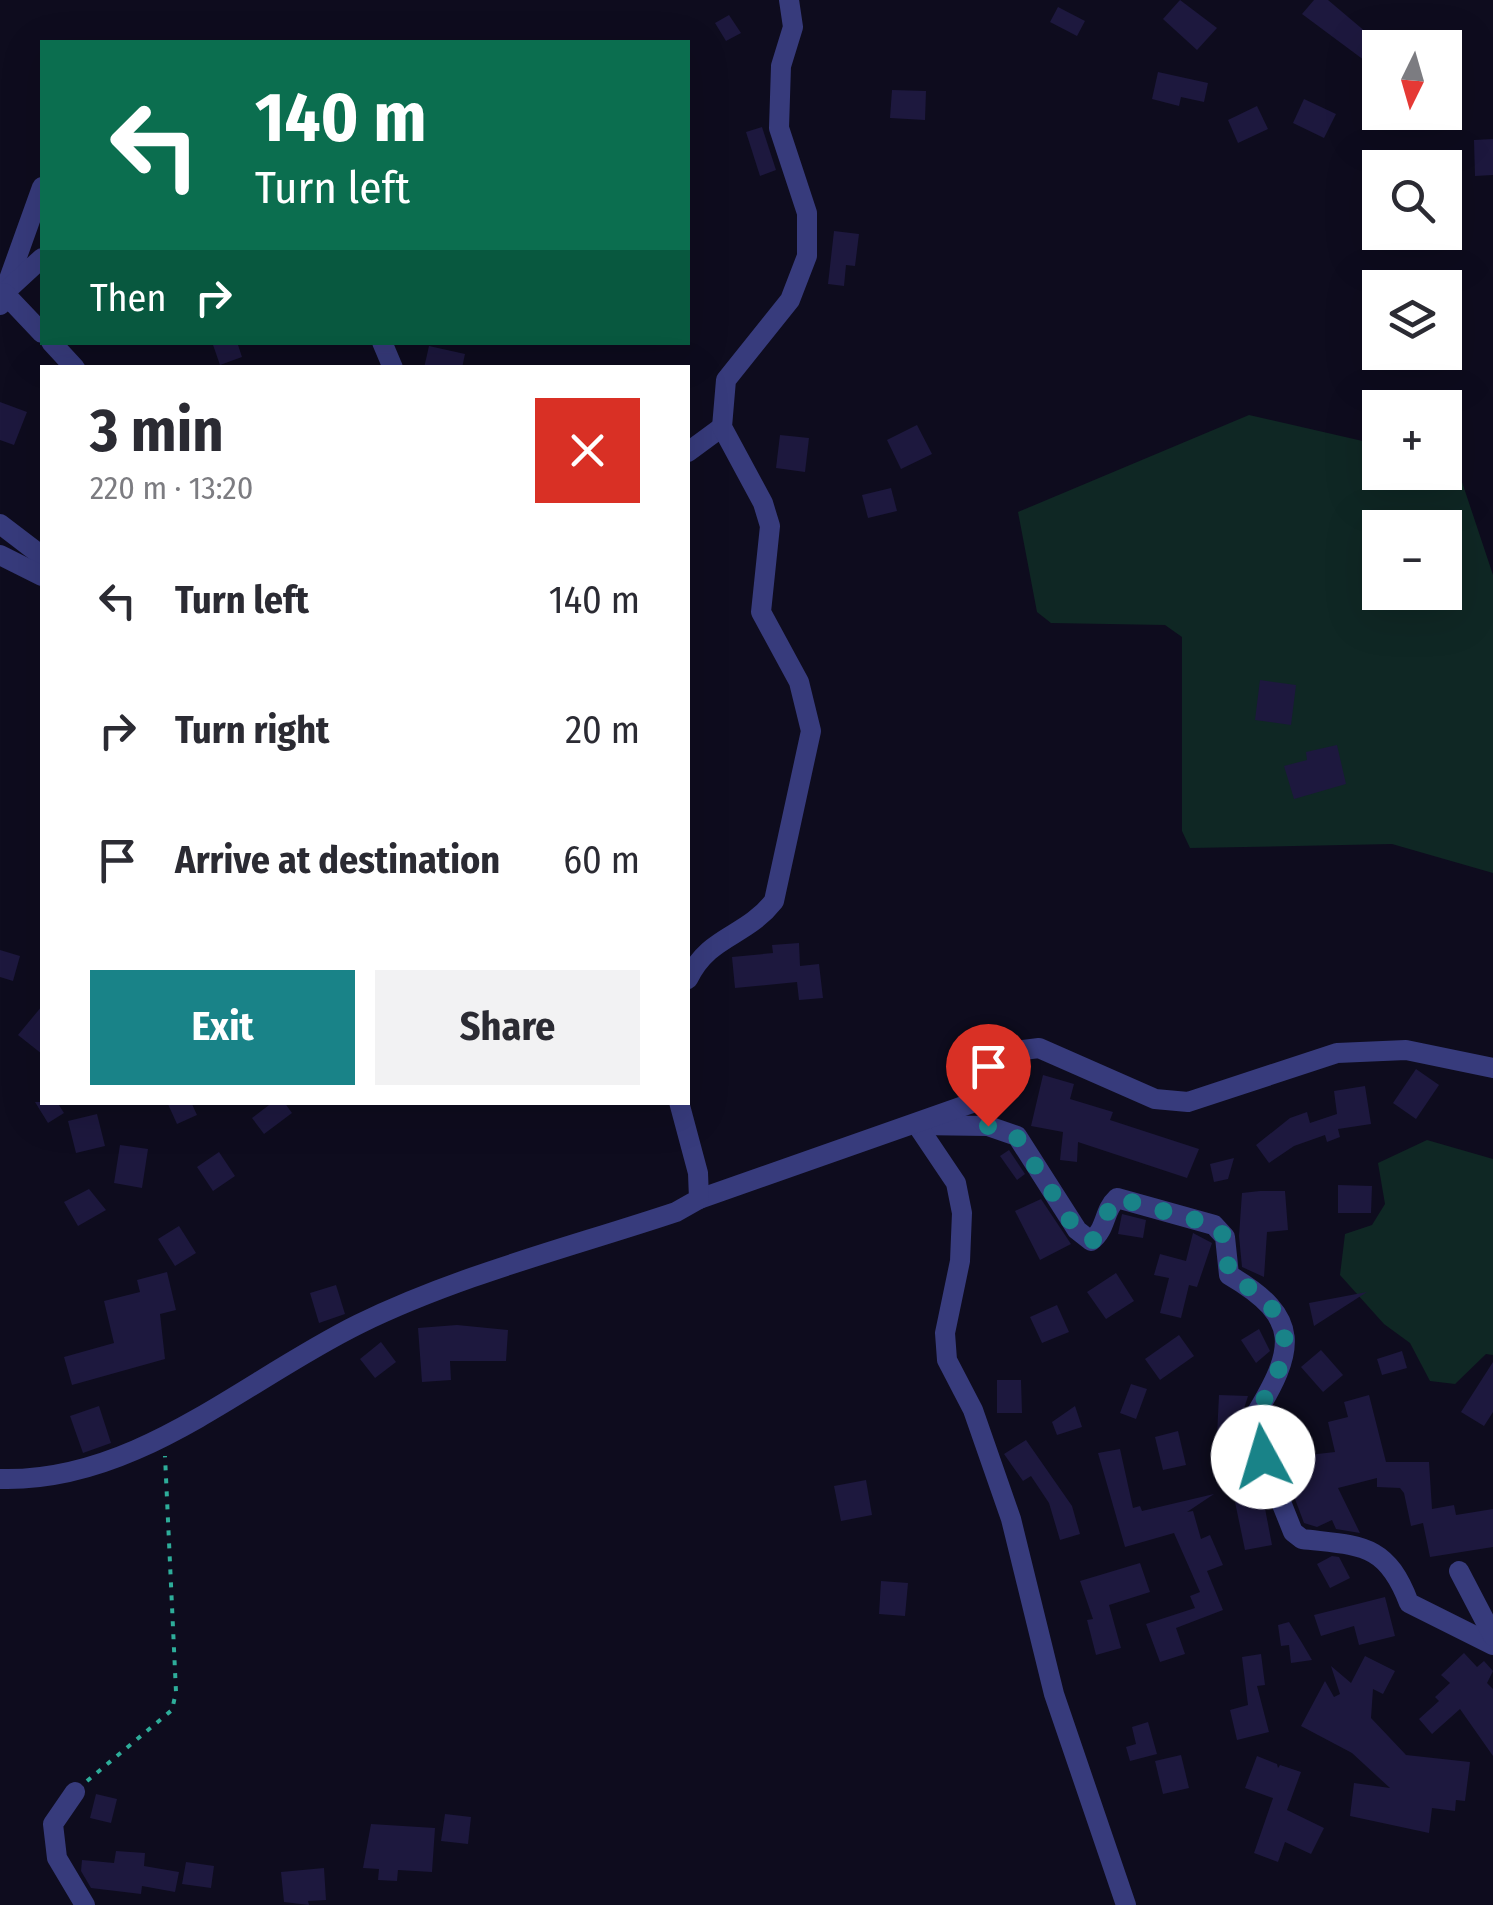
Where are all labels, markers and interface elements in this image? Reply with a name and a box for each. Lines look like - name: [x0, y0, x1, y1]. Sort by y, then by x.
- north arrow: [1362, 30, 1462, 130]
- map controls: [1362, 30, 1462, 610]
- text: 140 m: [255, 76, 427, 160]
- icon: left: [90, 80, 220, 210]
- button: search: [1362, 150, 1462, 250]
- text: Turn left: [255, 161, 410, 215]
- icon: right: [186, 270, 241, 325]
- button: layers: [1362, 270, 1462, 370]
- text: Then: [90, 275, 166, 321]
- button: +: [1362, 390, 1462, 490]
- text: 3 min: [90, 395, 224, 467]
- button: close: [535, 398, 640, 503]
- text: 220 m · 13:20: [90, 469, 253, 507]
- button: −: [1362, 510, 1462, 610]
- icon: left: [90, 573, 145, 628]
- text: Turn left: [175, 577, 309, 623]
- text: 140 m: [549, 577, 640, 623]
- icon: right: [90, 703, 145, 758]
- text: Turn right: [175, 707, 329, 753]
- text: 20 m: [565, 707, 640, 753]
- icon: arrive: [90, 833, 145, 888]
- text: Arrive at destination: [175, 837, 500, 883]
- text: 60 m: [563, 837, 640, 883]
- button: Exit: [90, 970, 355, 1085]
- button: Share: [375, 970, 640, 1085]
- pin: [946, 1024, 1031, 1127]
- icon: arrive: [961, 1039, 1016, 1094]
- position arrow: [1211, 1405, 1315, 1509]

